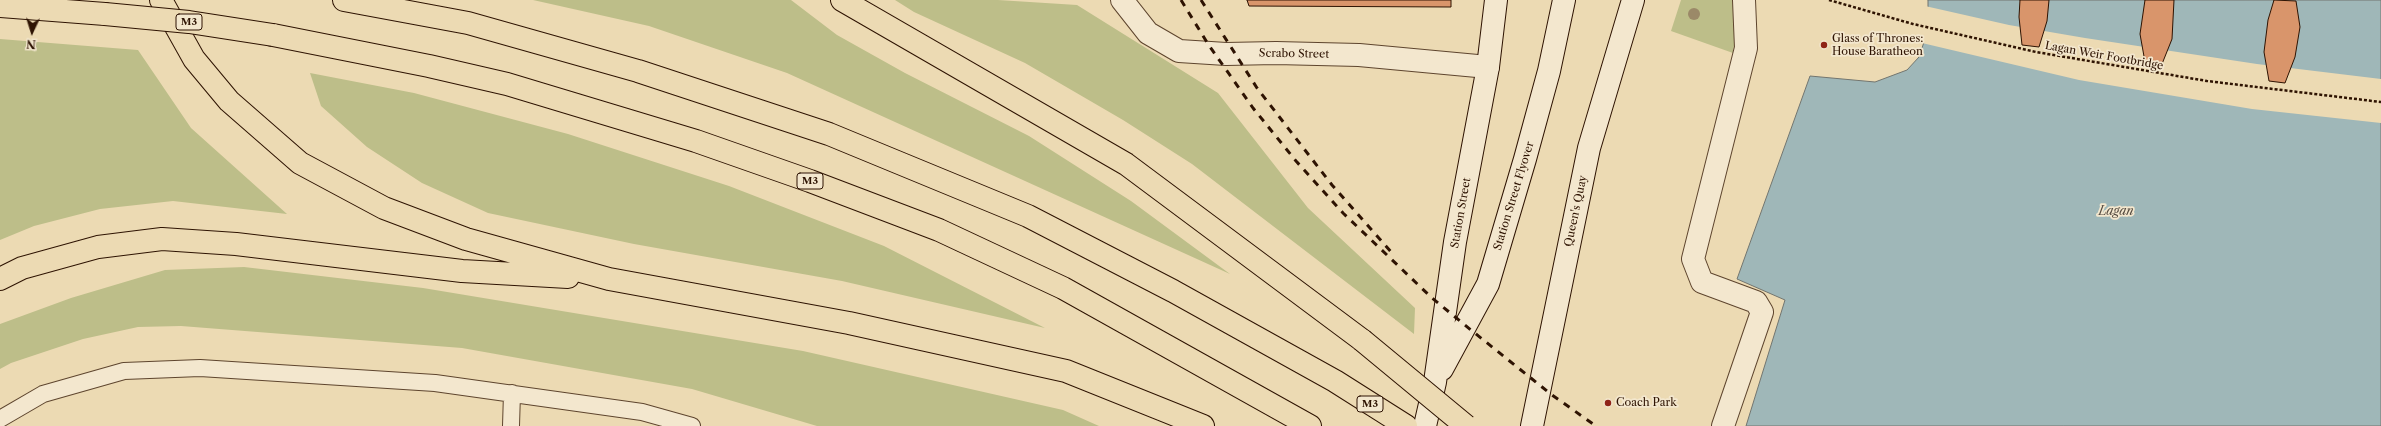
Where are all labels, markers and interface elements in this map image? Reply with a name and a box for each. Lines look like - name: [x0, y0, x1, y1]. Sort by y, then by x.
- north arrow: [12, 12, 52, 52]
- road number: M3: [176, 14, 202, 30]
- place label: Glass of Thrones: House Baratheon: [1832, 32, 1923, 58]
- text: N: [26, 37, 36, 51]
- street label: Lagan Weir Footbridge: [2044, 39, 2164, 73]
- marker: Glass of Thrones: House Baratheon: [1819, 40, 1829, 50]
- street label: Scrabo Street: [1259, 47, 1329, 61]
- street label: Station Street Flyover: [1491, 140, 1537, 252]
- road number: M3: [797, 173, 823, 189]
- street label: Queen's Quay: [1562, 174, 1590, 248]
- street label: Station Street: [1448, 177, 1474, 249]
- water label: Lagan: [2098, 205, 2134, 219]
- road number: M3: [1357, 396, 1383, 412]
- place label: Coach Park: [1616, 396, 1677, 410]
- marker: Coach Park: [1603, 398, 1613, 408]

